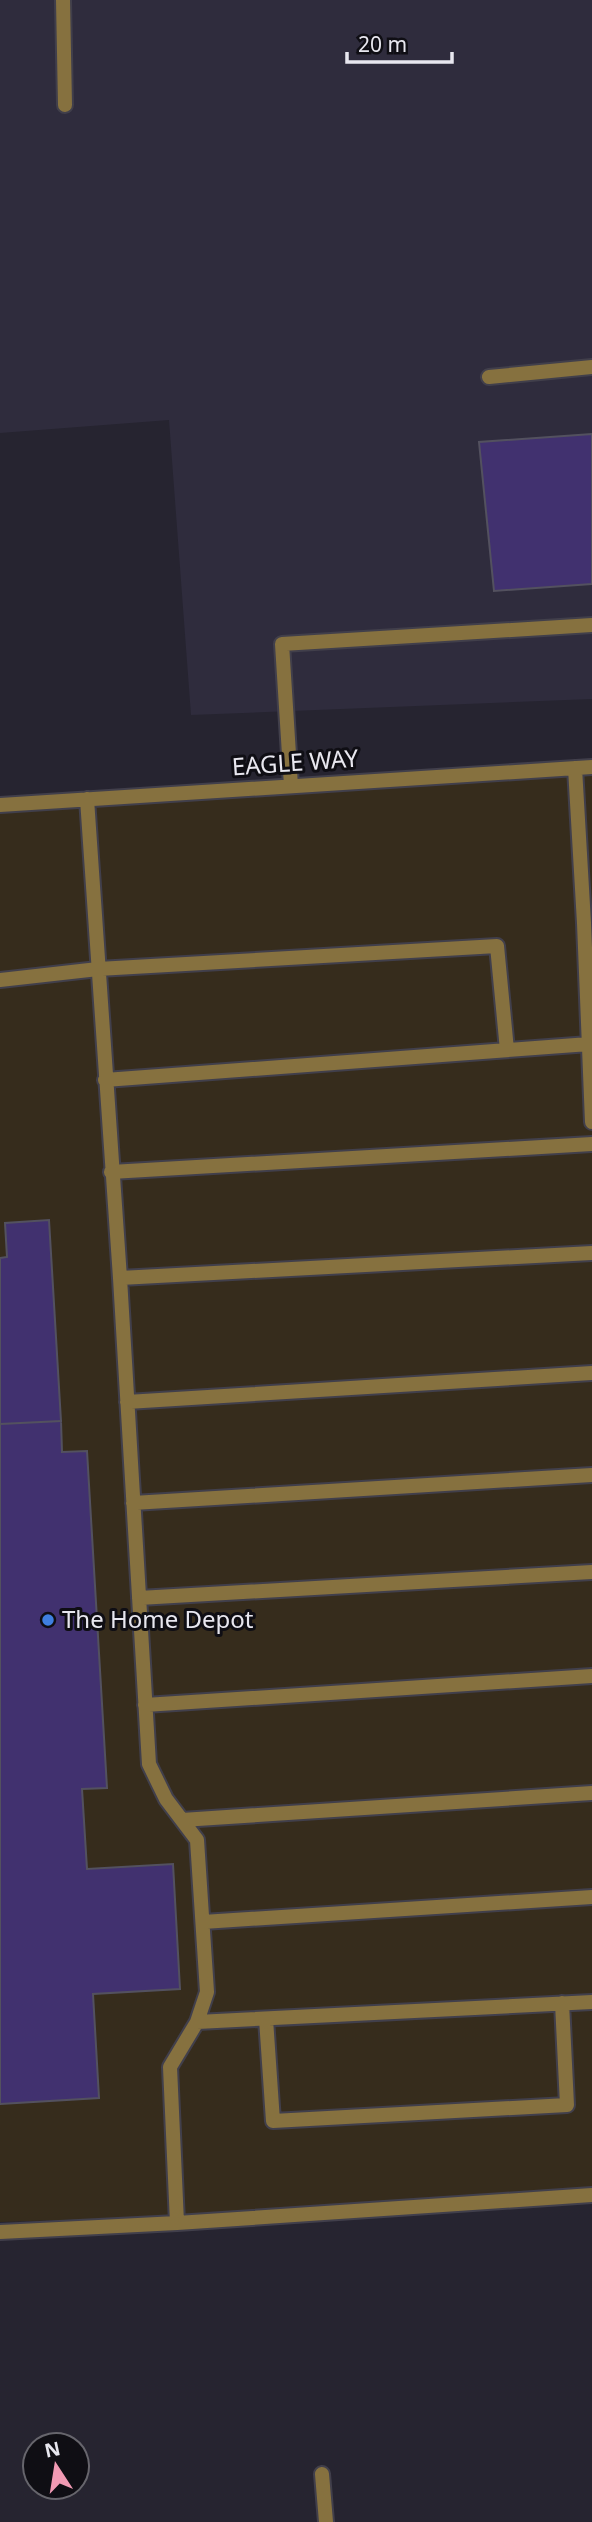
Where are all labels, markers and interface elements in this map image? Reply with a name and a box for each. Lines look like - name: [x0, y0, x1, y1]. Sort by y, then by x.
- scale bar: [347, 21, 452, 65]
- text: 20 m: [358, 30, 407, 58]
- street label: EAGLE WAY: [231, 741, 360, 782]
- place label: The Home Depot: [62, 1602, 254, 1635]
- marker: The Home Depot: [40, 1612, 56, 1628]
- north arrow: [21, 2431, 91, 2501]
- text: N: [42, 2435, 63, 2464]

